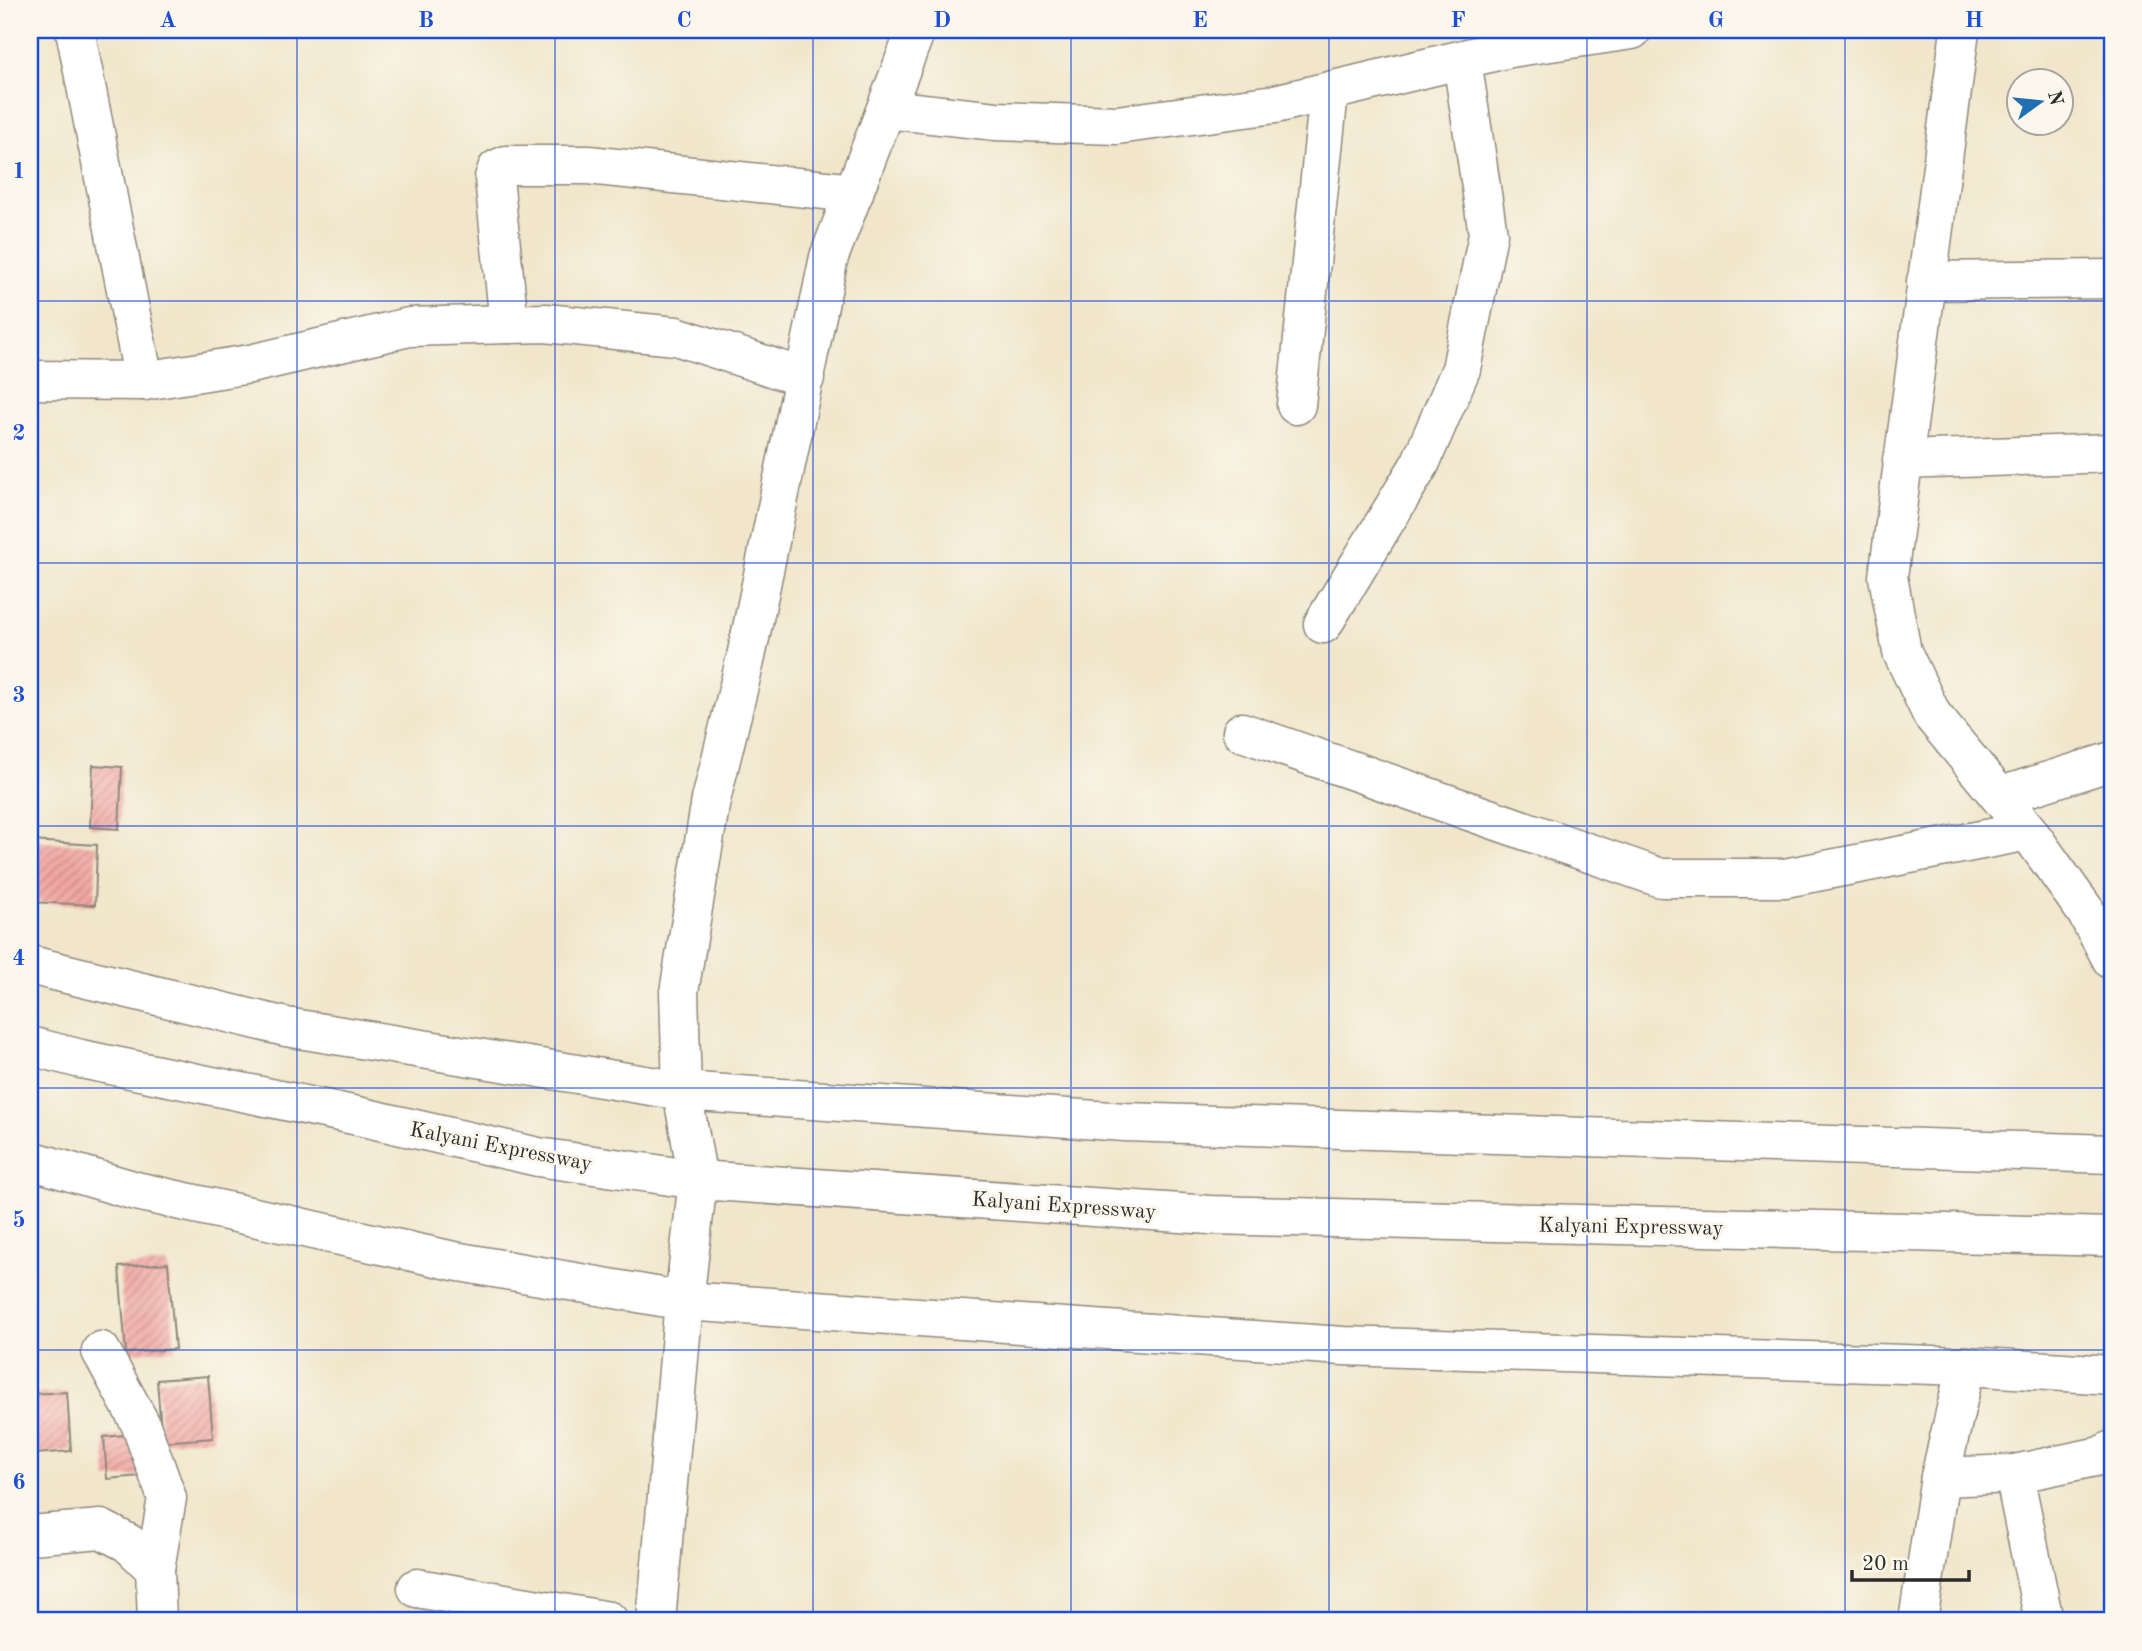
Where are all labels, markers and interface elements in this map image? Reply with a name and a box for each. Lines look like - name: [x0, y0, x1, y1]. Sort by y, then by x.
- text: A: [159, 9, 177, 32]
- text: B: [418, 9, 434, 32]
- text: C: [676, 9, 692, 32]
- text: D: [933, 9, 951, 32]
- text: E: [1192, 9, 1208, 32]
- text: F: [1450, 9, 1466, 32]
- text: G: [1708, 9, 1724, 32]
- text: H: [1965, 9, 1983, 32]
- north arrow: [2006, 66, 2076, 136]
- text: N: [2043, 89, 2065, 108]
- text: 1: [12, 160, 26, 183]
- text: 2: [12, 422, 26, 445]
- text: 3: [12, 684, 26, 707]
- text: 4: [12, 947, 26, 970]
- street label: Kalyani Expressway: [408, 1119, 594, 1175]
- street label: Kalyani Expressway: [971, 1190, 1157, 1223]
- text: 5: [12, 1209, 26, 1232]
- street label: Kalyani Expressway: [1538, 1215, 1724, 1240]
- text: 6: [12, 1471, 26, 1494]
- scale bar: [1852, 1539, 1969, 1583]
- text: 20 m: [1862, 1554, 1909, 1575]

